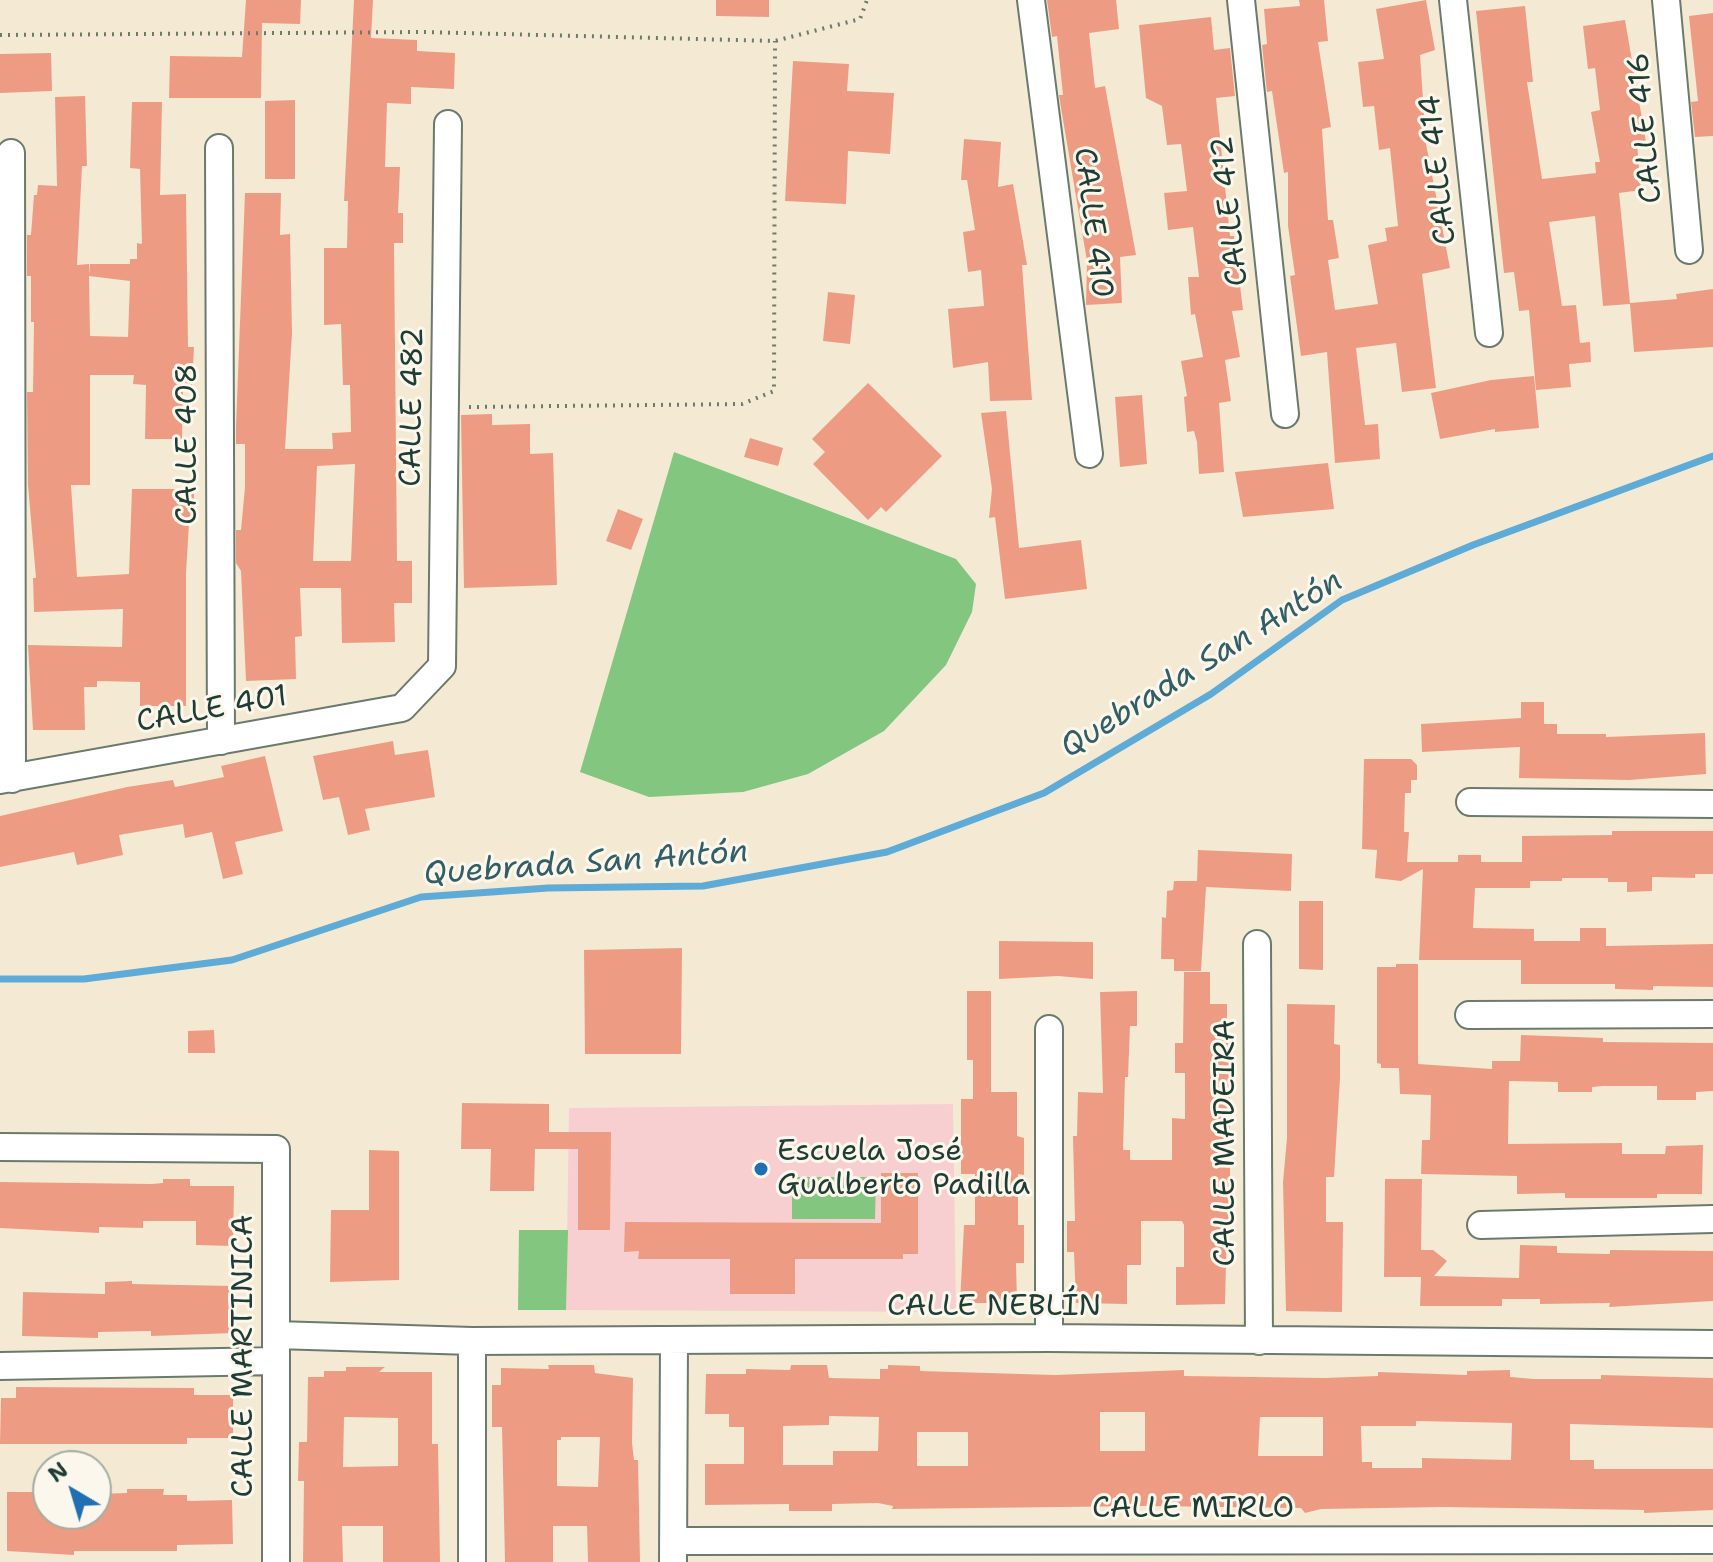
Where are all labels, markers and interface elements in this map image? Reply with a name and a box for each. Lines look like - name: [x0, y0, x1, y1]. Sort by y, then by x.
- street label: CALLE 416: [1621, 51, 1671, 205]
- street label: CALLE 414: [1413, 93, 1465, 247]
- street label: CALLE 412: [1205, 134, 1257, 288]
- street label: CALLE 410: [1065, 146, 1119, 300]
- street label: CALLE 482: [394, 327, 432, 487]
- street label: CALLE 408: [170, 363, 206, 525]
- water label: Quebrada San Antón: [1054, 563, 1350, 767]
- street label: CALLE 401: [134, 679, 290, 741]
- water label: Quebrada San Antón: [422, 834, 750, 894]
- street label: CALLE MADEIRA: [1208, 1019, 1244, 1267]
- place label: Escuela José Gualberto Padilla: [777, 1134, 1030, 1204]
- marker: Escuela José Gualberto Padilla: [752, 1160, 770, 1178]
- street label: CALLE MARTINICA: [226, 1215, 262, 1497]
- street label: CALLE NEBLÍN: [887, 1289, 1101, 1325]
- north arrow: [32, 1450, 112, 1530]
- text: N: [42, 1455, 74, 1489]
- street label: CALLE MIRLO: [1092, 1491, 1294, 1527]

